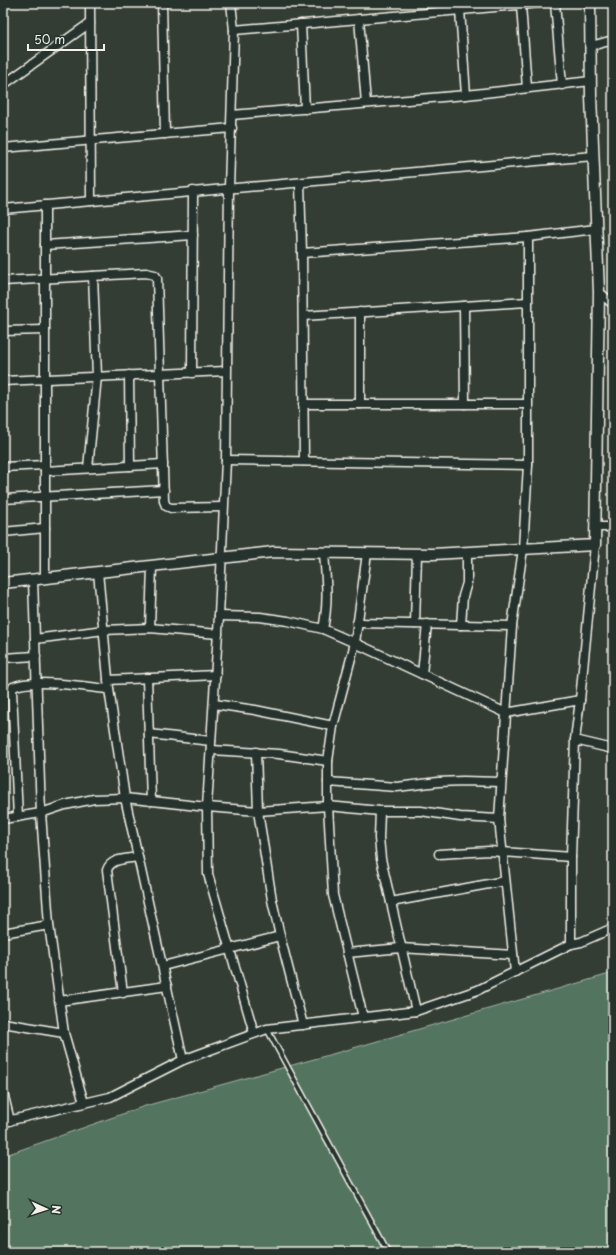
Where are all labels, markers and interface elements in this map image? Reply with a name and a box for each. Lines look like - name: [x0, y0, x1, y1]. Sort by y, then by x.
- scale bar: [28, 26, 104, 52]
- text: 50 m: [34, 30, 65, 48]
- north arrow: [26, 1189, 66, 1229]
- text: N: [48, 1205, 65, 1215]

